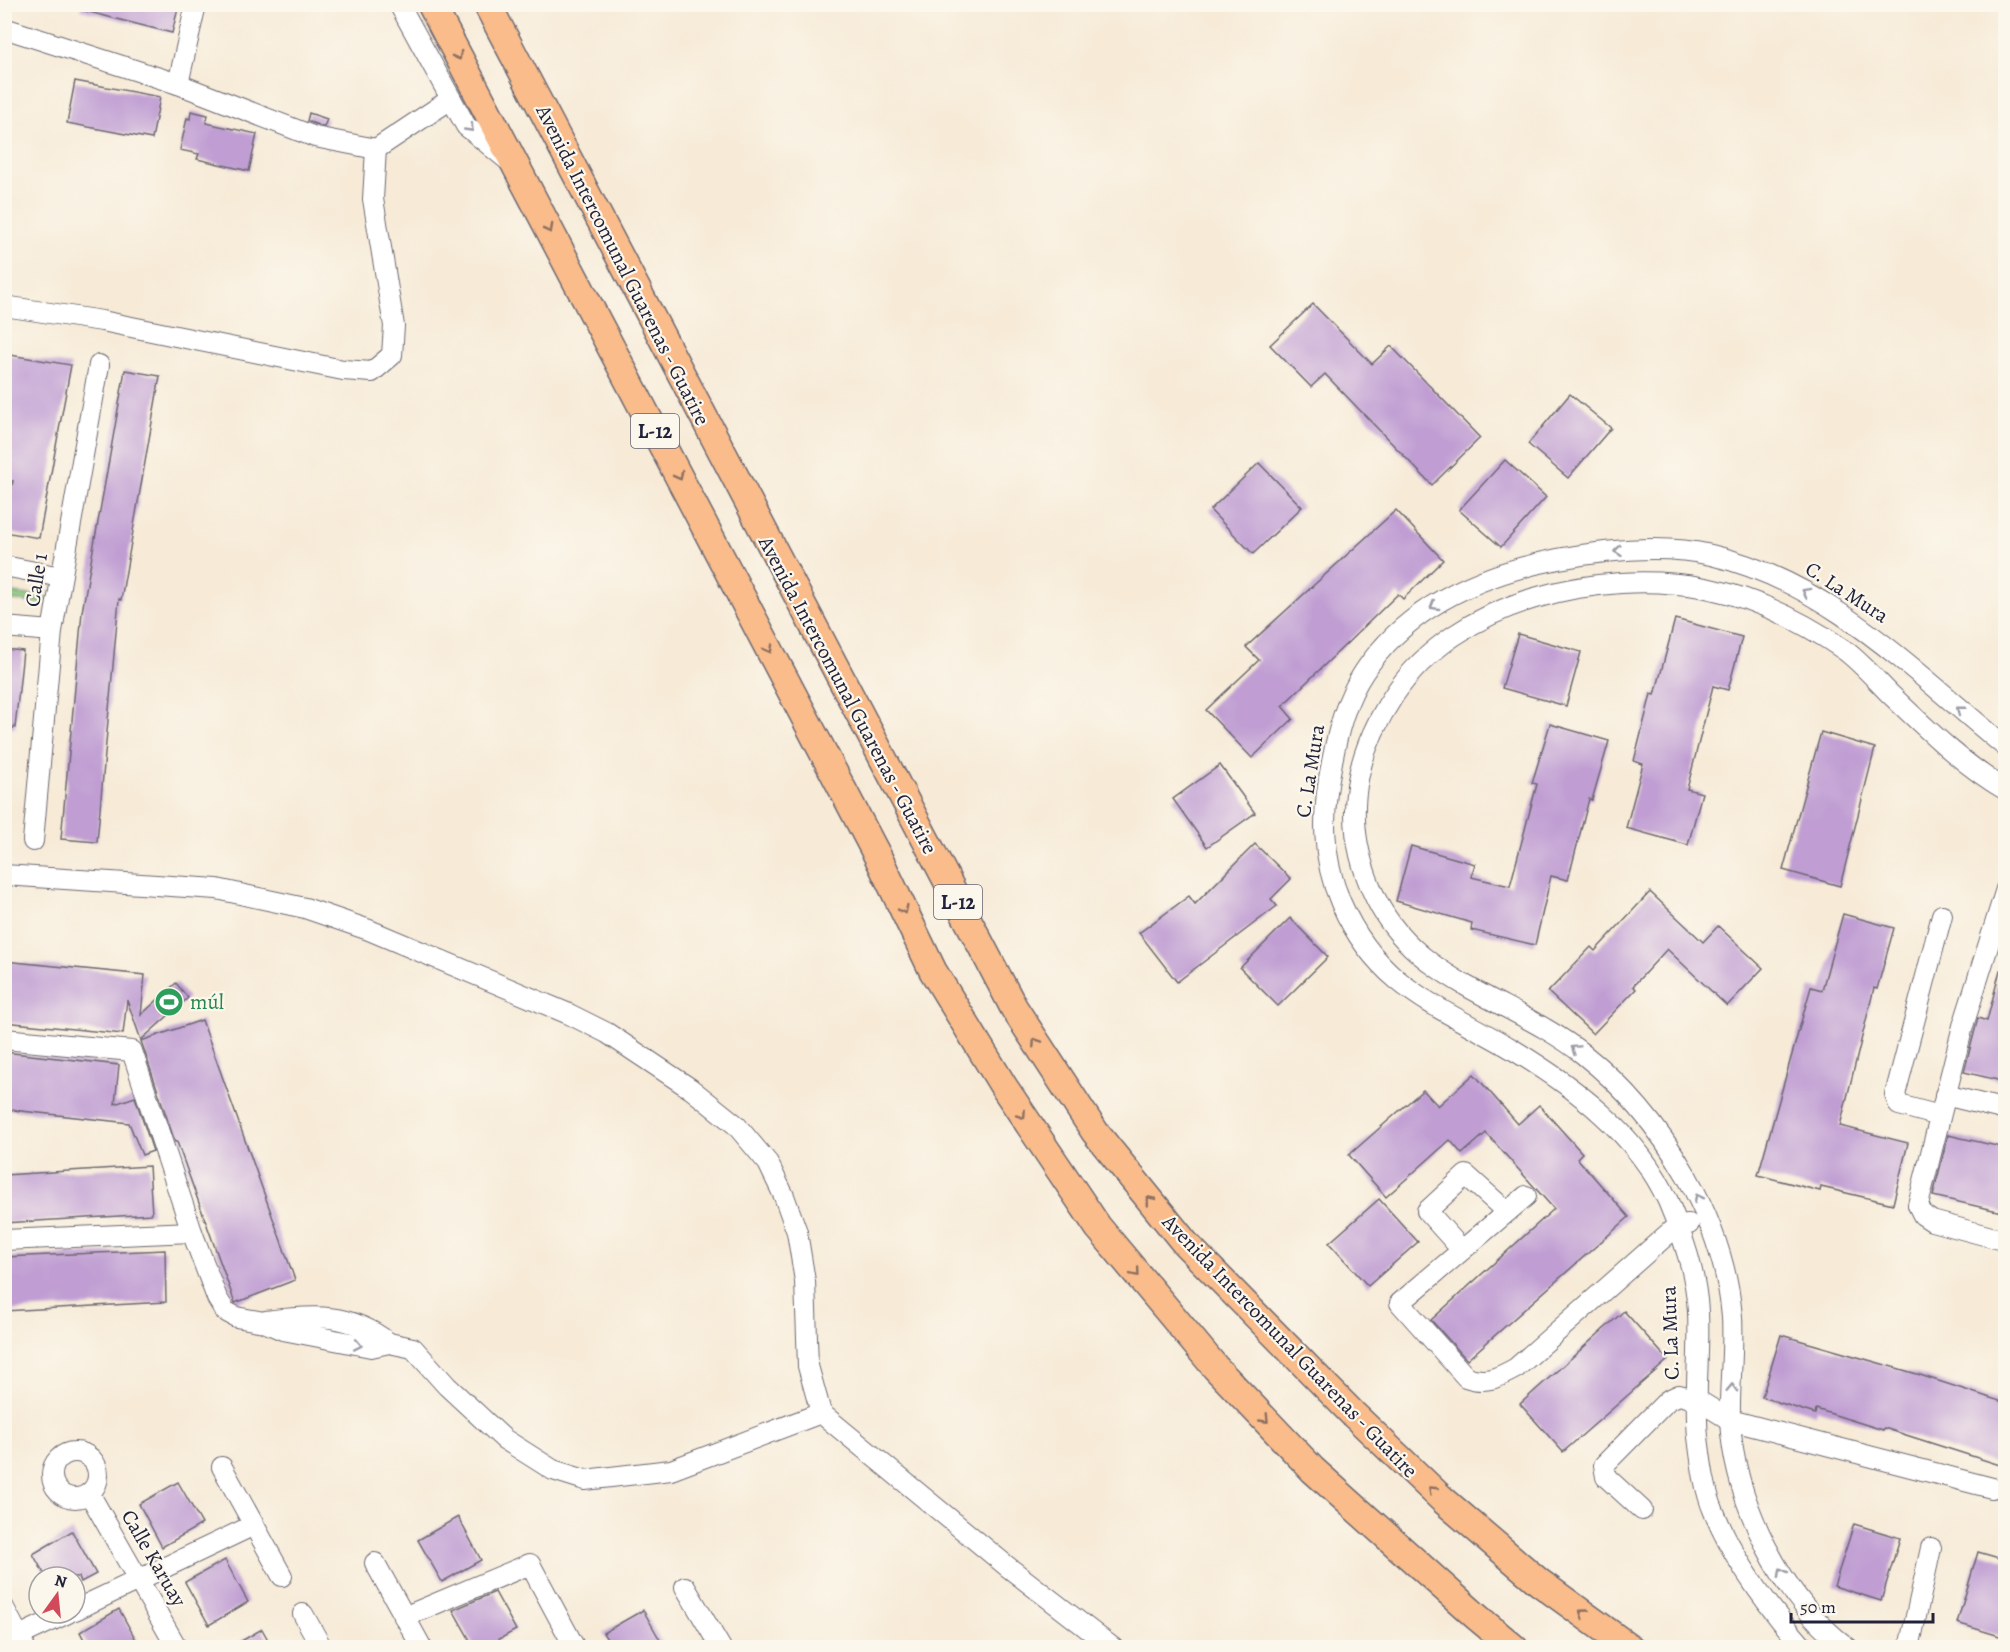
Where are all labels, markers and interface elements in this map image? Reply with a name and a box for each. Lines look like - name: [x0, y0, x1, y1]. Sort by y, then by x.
- one-way arrow: [451, 50, 462, 61]
- street label: Avenida Intercomunal Guarenas - Guatire: [529, 99, 716, 430]
- one-way arrow: [463, 121, 474, 131]
- one-way arrow: [542, 223, 553, 233]
- road number: L-12: [631, 414, 679, 448]
- one-way arrow: [671, 469, 683, 480]
- street label: Avenida Intercomunal Guarenas - Guatire: [752, 530, 944, 859]
- one-way arrow: [1614, 544, 1623, 557]
- street label: Calle 1: [18, 551, 54, 609]
- street label: C. La Mura: [1800, 555, 1894, 630]
- one-way arrow: [1802, 588, 1812, 599]
- one-way arrow: [1430, 599, 1440, 611]
- one-way arrow: [762, 642, 773, 653]
- one-way arrow: [1956, 706, 1967, 717]
- street label: C. La Mura: [1289, 722, 1331, 820]
- road number: L-12: [934, 885, 982, 919]
- one-way arrow: [896, 903, 908, 914]
- sports icon: múl: [153, 986, 185, 1018]
- place label: múl: [190, 988, 224, 1016]
- one-way arrow: [1032, 1037, 1043, 1048]
- one-way arrow: [1571, 1045, 1582, 1056]
- one-way arrow: [1015, 1108, 1026, 1119]
- one-way arrow: [1693, 1194, 1705, 1205]
- one-way arrow: [1146, 1195, 1157, 1206]
- street label: Avenida Intercomunal Guarenas - Guatire: [1155, 1207, 1424, 1484]
- one-way arrow: [1129, 1266, 1140, 1277]
- street label: C. La Mura: [1654, 1285, 1686, 1381]
- one-way arrow: [353, 1338, 363, 1351]
- one-way arrow: [1725, 1383, 1738, 1392]
- one-way arrow: [1257, 1412, 1268, 1423]
- one-way arrow: [1428, 1486, 1438, 1497]
- street label: Calle Karuay: [115, 1504, 193, 1612]
- north arrow: [27, 1565, 87, 1625]
- one-way arrow: [1778, 1568, 1789, 1579]
- text: N: [52, 1569, 69, 1594]
- scale bar: [1791, 1586, 1934, 1624]
- text: 50 m: [1800, 1595, 1836, 1619]
- one-way arrow: [1578, 1609, 1589, 1620]

